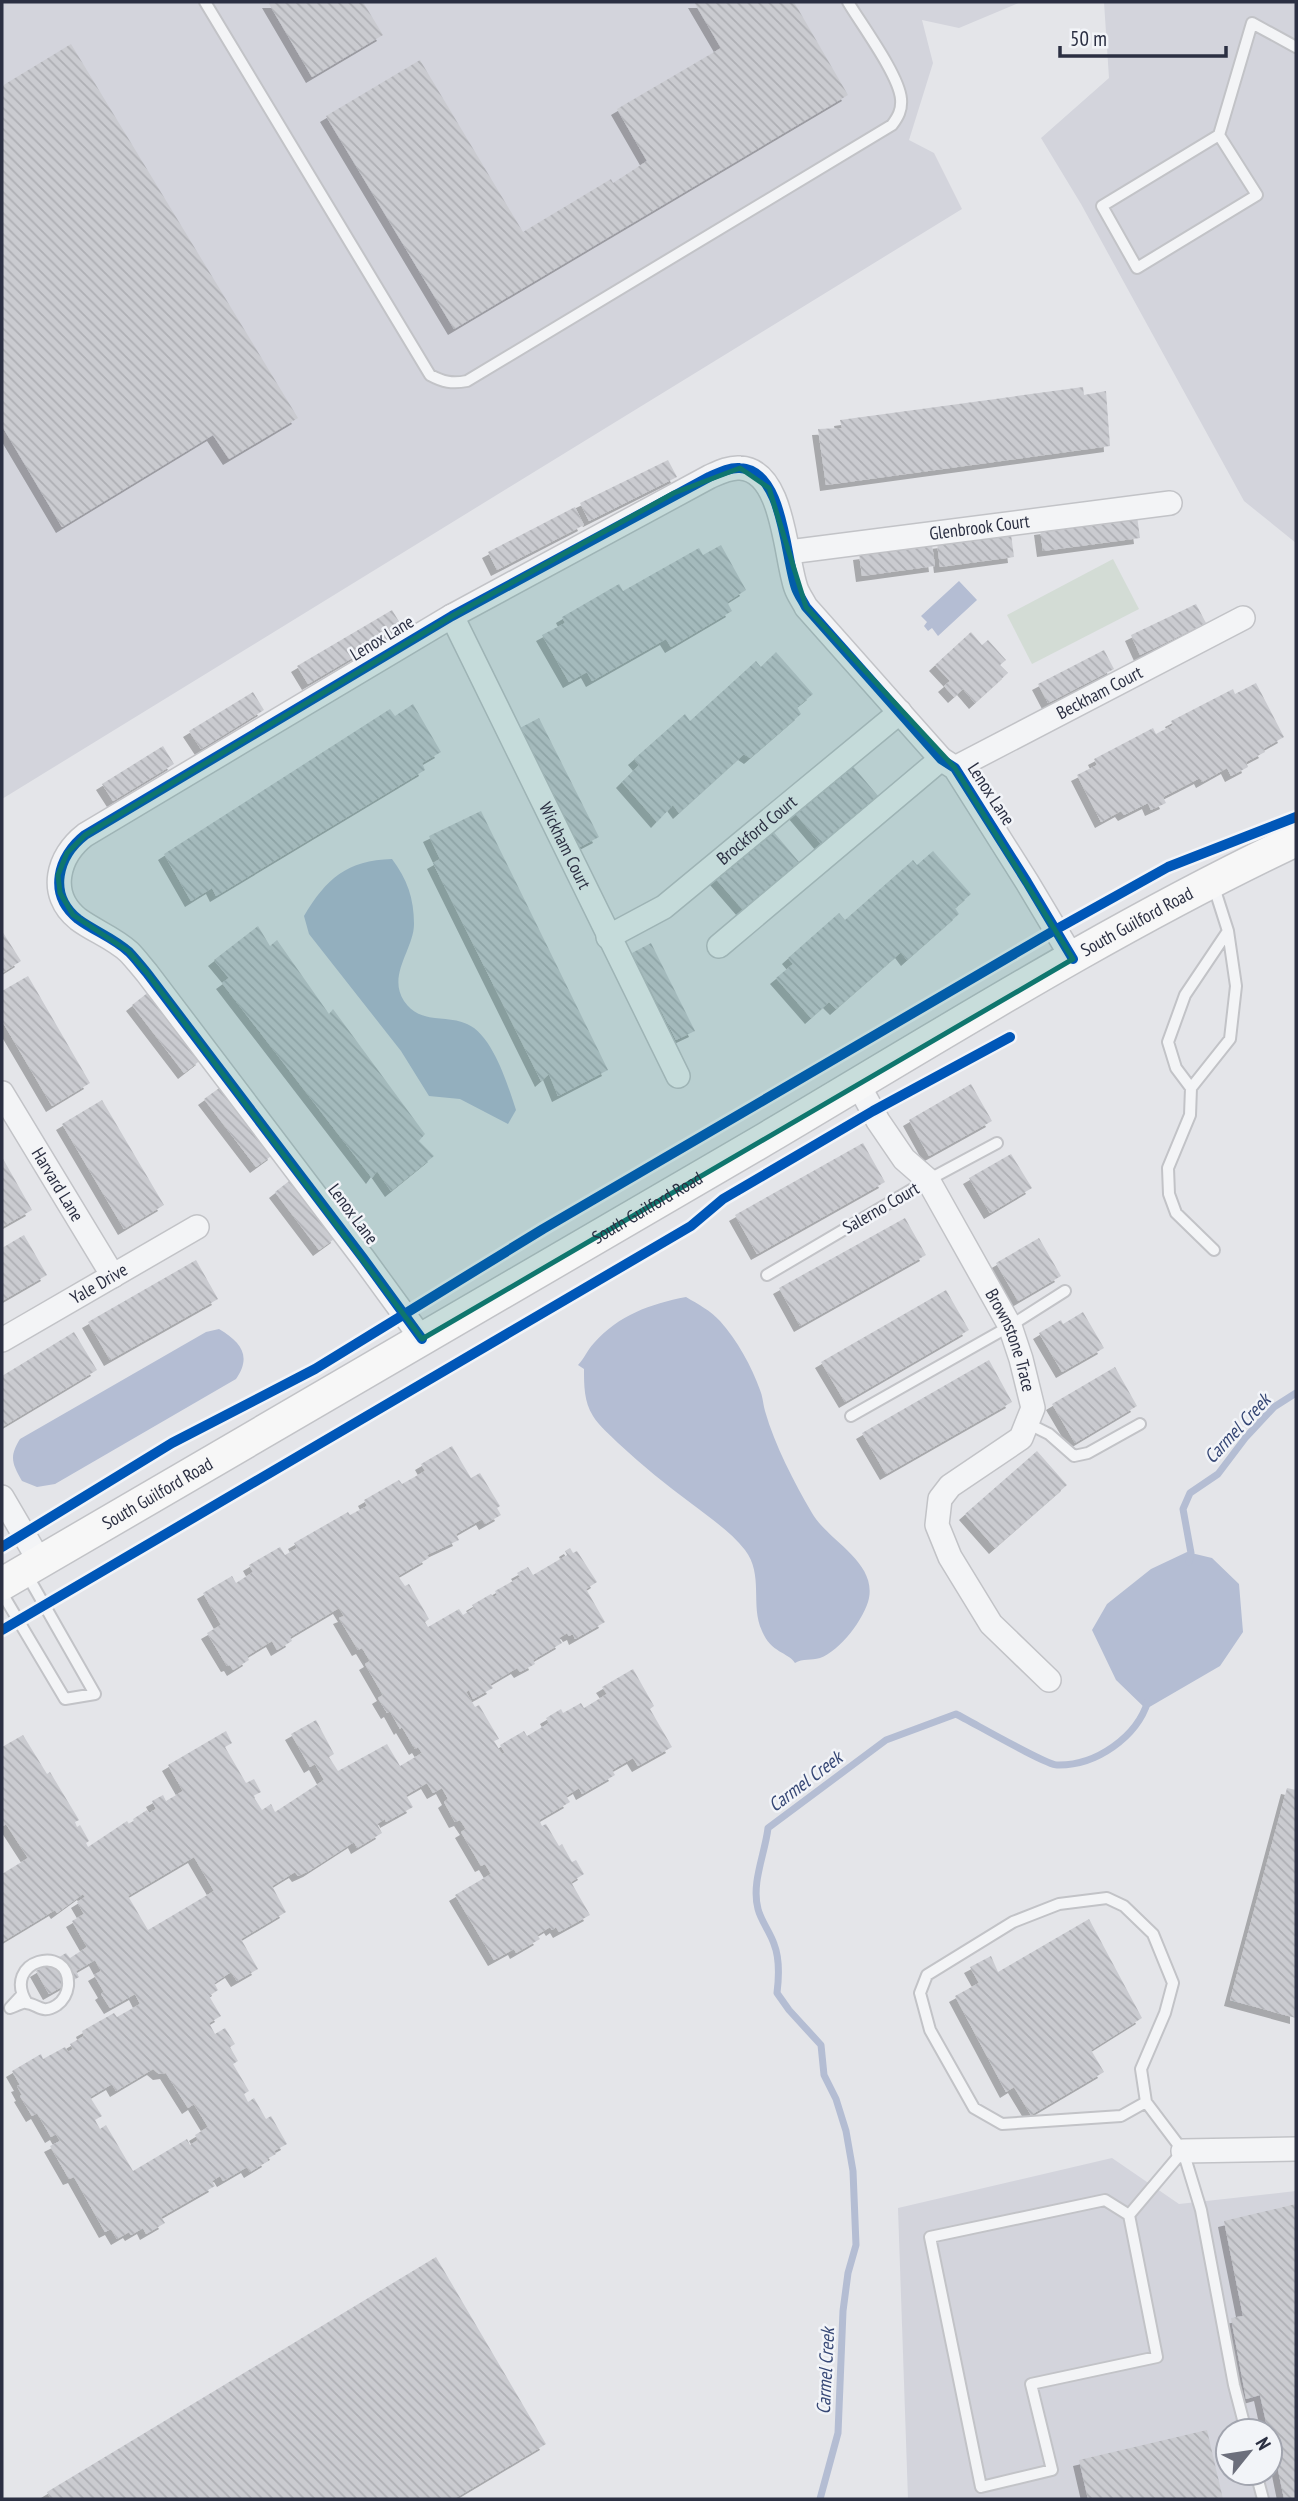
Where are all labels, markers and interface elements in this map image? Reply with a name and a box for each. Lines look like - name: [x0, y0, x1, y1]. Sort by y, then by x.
- scale bar: [1060, 14, 1226, 58]
- text: 50 m: [1070, 25, 1107, 52]
- street label: Glenbrook Court: [928, 509, 1031, 545]
- street label: Lenox Lane: [346, 610, 418, 665]
- street label: Beckham Court: [1053, 660, 1146, 724]
- street label: Lenox Lane: [963, 758, 1020, 829]
- street label: Brockford Court: [712, 790, 801, 870]
- street label: Wickham Court: [534, 798, 596, 893]
- street label: South Guilford Road: [1077, 882, 1197, 961]
- street label: Harvard Lane: [27, 1143, 89, 1225]
- street label: South Guilford Road: [588, 1166, 707, 1249]
- street label: Salerno Court: [838, 1176, 923, 1239]
- street label: Lenox Lane: [323, 1179, 384, 1249]
- street label: Yale Drive: [66, 1258, 131, 1309]
- street label: Brownstone Trace: [980, 1284, 1041, 1394]
- water label: Carmel Creek: [1199, 1386, 1277, 1468]
- street label: South Guilford Road: [98, 1452, 217, 1534]
- water label: Carmel Creek: [763, 1744, 849, 1817]
- water label: Carmel Creek: [811, 2325, 839, 2415]
- north arrow: [1214, 2417, 1284, 2487]
- text: N: [1251, 2433, 1277, 2454]

